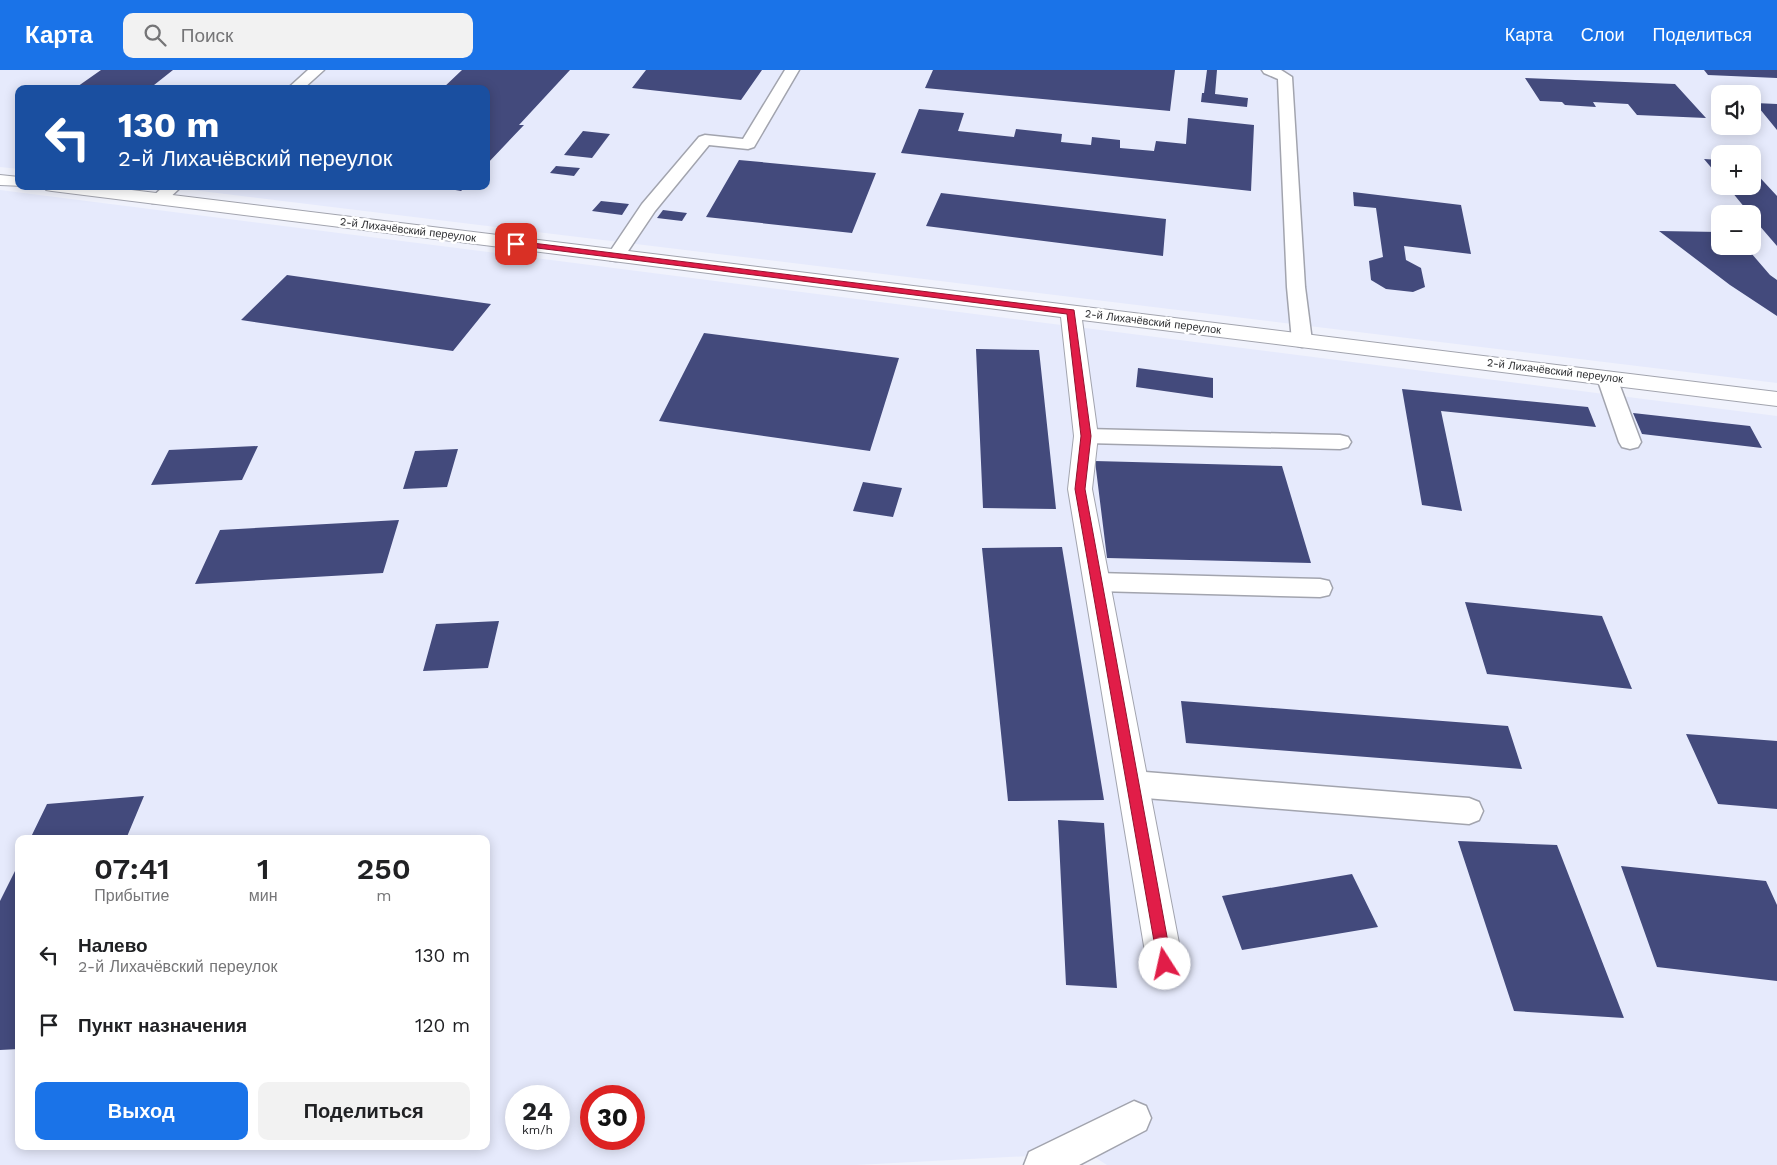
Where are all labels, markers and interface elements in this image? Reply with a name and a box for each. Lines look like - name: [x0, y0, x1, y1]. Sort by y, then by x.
- search box: [123, 13, 473, 58]
- text: Карта: [25, 21, 93, 49]
- icon: search: [141, 21, 169, 49]
- text: Поиск: [181, 24, 233, 47]
- text: Карта: [1505, 24, 1553, 45]
- text: Слои: [1581, 24, 1625, 45]
- text: Поделиться: [1653, 24, 1752, 45]
- map controls: [1711, 85, 1761, 255]
- button: sound: [1711, 85, 1761, 135]
- text: 130 m: [118, 104, 219, 146]
- icon: left: [35, 105, 100, 170]
- button: +: [1711, 145, 1761, 195]
- text: 2-й Лихачёвский переулок: [118, 146, 392, 171]
- button: −: [1711, 205, 1761, 255]
- street label: 2-й Лихачёвский переулок: [339, 215, 477, 245]
- pin: [495, 223, 537, 265]
- icon: arrive: [502, 230, 530, 258]
- street label: 2-й Лихачёвский переулок: [1084, 307, 1222, 337]
- street label: 2-й Лихачёвский переулок: [1486, 356, 1624, 386]
- text: 07:41: [94, 851, 170, 886]
- text: 1: [257, 851, 269, 886]
- text: 250: [357, 851, 411, 886]
- text: Прибытие: [94, 886, 169, 905]
- text: мин: [249, 886, 278, 905]
- text: m: [376, 886, 391, 905]
- text: Налево: [78, 934, 148, 957]
- position arrow: [1138, 937, 1190, 989]
- icon: left: [35, 941, 63, 969]
- text: 130 m: [415, 944, 470, 967]
- text: 2-й Лихачёвский переулок: [78, 957, 278, 976]
- icon: arrive: [35, 1011, 63, 1039]
- text: Пункт назначения: [78, 1014, 247, 1037]
- text: 120 m: [415, 1014, 470, 1037]
- button: Выход: [35, 1082, 248, 1140]
- button: Поделиться: [258, 1082, 470, 1140]
- speed limit sign: 30: [580, 1085, 645, 1150]
- text: 24: [522, 1097, 553, 1126]
- text: km/h: [522, 1123, 553, 1137]

